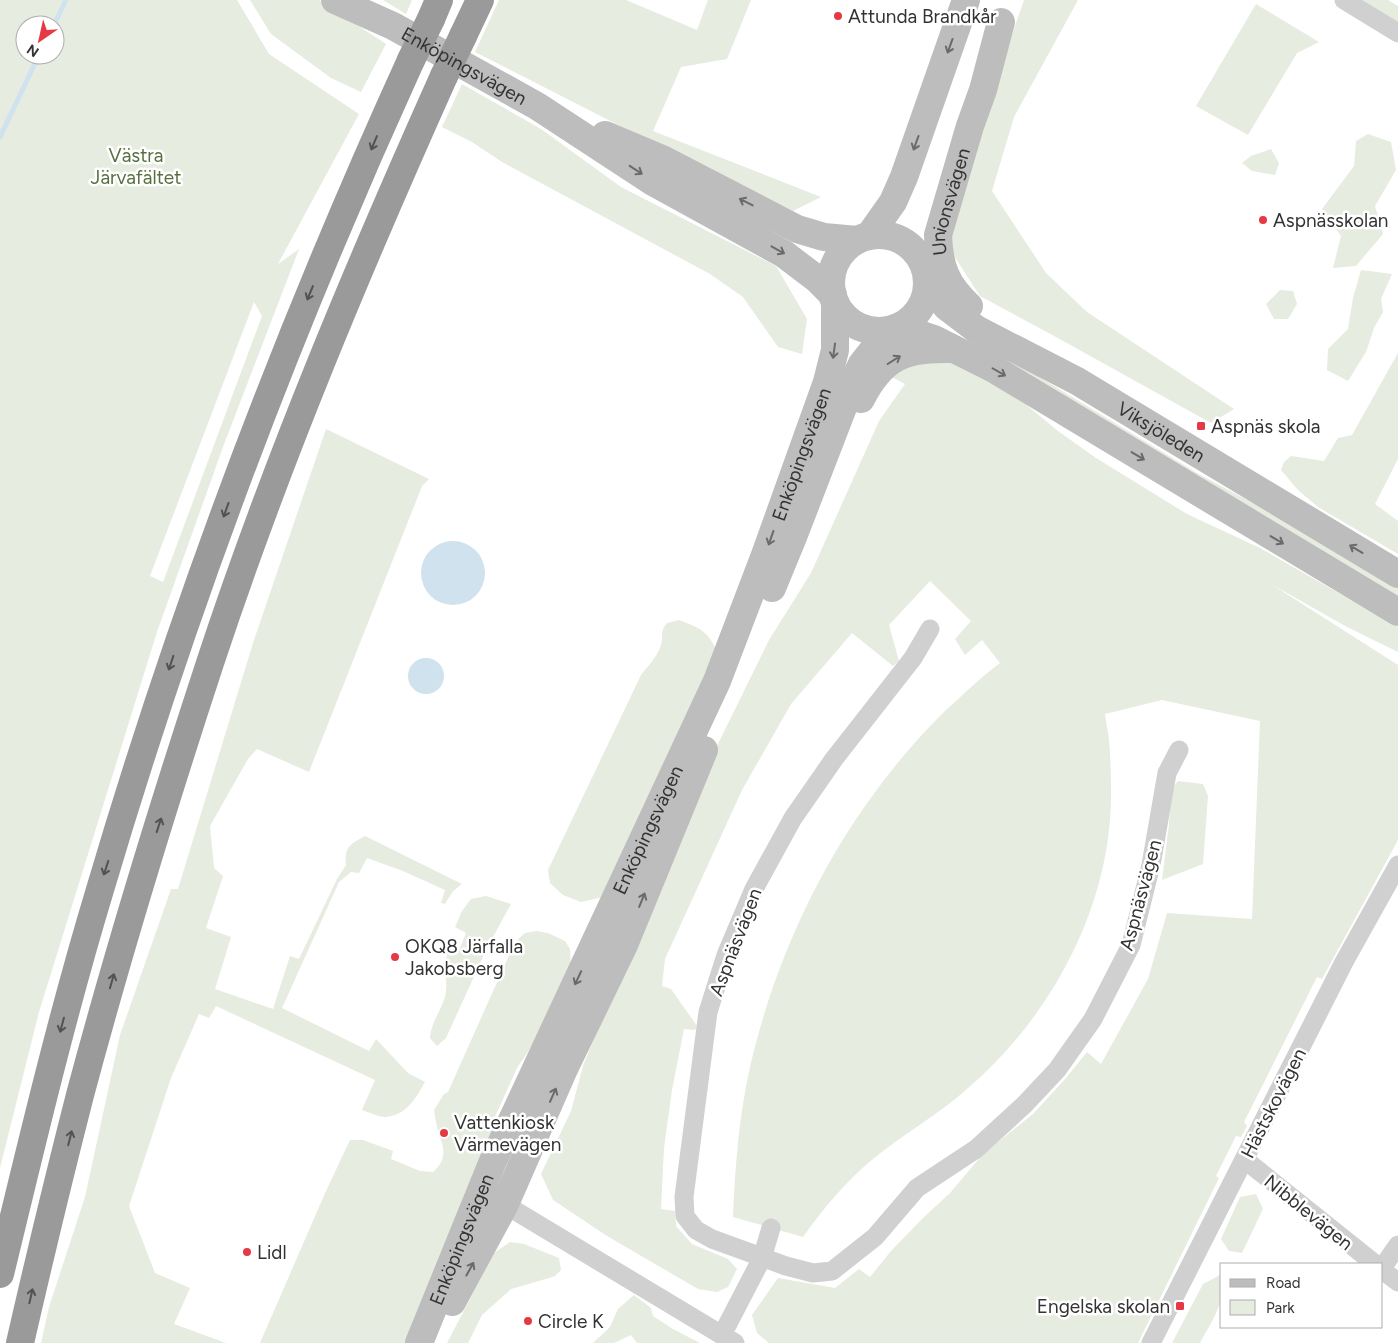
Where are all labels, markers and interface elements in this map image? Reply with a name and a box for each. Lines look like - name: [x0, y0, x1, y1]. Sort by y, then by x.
- place label: Attunda Brandkår: [848, 5, 997, 28]
- marker: Attunda Brandkår: [832, 10, 844, 22]
- north arrow: [15, 15, 65, 65]
- street label: Enköpingsvägen: [397, 22, 531, 110]
- one-way arrow: [945, 38, 954, 53]
- text: N: [24, 40, 42, 60]
- one-way arrow: [369, 135, 379, 150]
- one-way arrow: [910, 135, 920, 151]
- park label: Västra Järvafältet: [91, 144, 181, 189]
- street label: Unionsvägen: [927, 145, 975, 257]
- one-way arrow: [629, 165, 643, 176]
- one-way arrow: [739, 197, 754, 207]
- place label: Aspnässkolan: [1273, 209, 1388, 232]
- marker: Aspnässkolan: [1257, 214, 1269, 226]
- one-way arrow: [770, 246, 784, 256]
- one-way arrow: [304, 285, 314, 300]
- one-way arrow: [829, 342, 839, 358]
- one-way arrow: [887, 355, 901, 365]
- one-way arrow: [991, 368, 1005, 378]
- street label: Enköpingsvägen: [767, 385, 836, 524]
- street label: Viksjöleden: [1113, 397, 1209, 467]
- place label: Aspnäs skola: [1211, 415, 1321, 438]
- marker: Aspnäs skola: [1195, 420, 1207, 432]
- one-way arrow: [1131, 452, 1145, 462]
- one-way arrow: [221, 502, 230, 518]
- one-way arrow: [766, 529, 776, 545]
- one-way arrow: [1270, 535, 1284, 545]
- one-way arrow: [1350, 544, 1364, 554]
- one-way arrow: [166, 655, 176, 671]
- street label: Enköpingsvägen: [608, 762, 688, 898]
- one-way arrow: [154, 817, 164, 833]
- street label: Aspnäsvägen: [1115, 837, 1166, 953]
- one-way arrow: [101, 860, 111, 876]
- street label: Aspnäsvägen: [704, 885, 767, 999]
- one-way arrow: [638, 893, 648, 908]
- place label: OKQ8 Järfalla Jakobsberg: [405, 935, 523, 980]
- marker: OKQ8 Järfalla Jakobsberg: [389, 951, 401, 963]
- one-way arrow: [573, 970, 583, 985]
- one-way arrow: [108, 973, 117, 989]
- one-way arrow: [57, 1016, 67, 1032]
- street label: Hästskovägen: [1236, 1044, 1311, 1162]
- one-way arrow: [548, 1088, 558, 1103]
- place label: Vattenkiosk Värmevägen: [454, 1111, 561, 1156]
- marker: Vattenkiosk Värmevägen: [438, 1127, 450, 1139]
- one-way arrow: [66, 1130, 75, 1146]
- street label: Enköpingsvägen: [425, 1170, 499, 1309]
- street label: Nibblevägen: [1260, 1170, 1358, 1255]
- place label: Lidl: [257, 1241, 287, 1264]
- marker: Lidl: [241, 1246, 253, 1258]
- one-way arrow: [465, 1262, 475, 1277]
- legend: [1220, 1263, 1383, 1328]
- text: Road: [1266, 1274, 1301, 1292]
- one-way arrow: [27, 1288, 36, 1304]
- place label: Engelska skolan: [1037, 1295, 1170, 1318]
- text: Park: [1266, 1299, 1295, 1317]
- marker: Engelska skolan: [1174, 1300, 1186, 1312]
- place label: Circle K: [538, 1310, 604, 1333]
- marker: Circle K: [522, 1315, 534, 1327]

